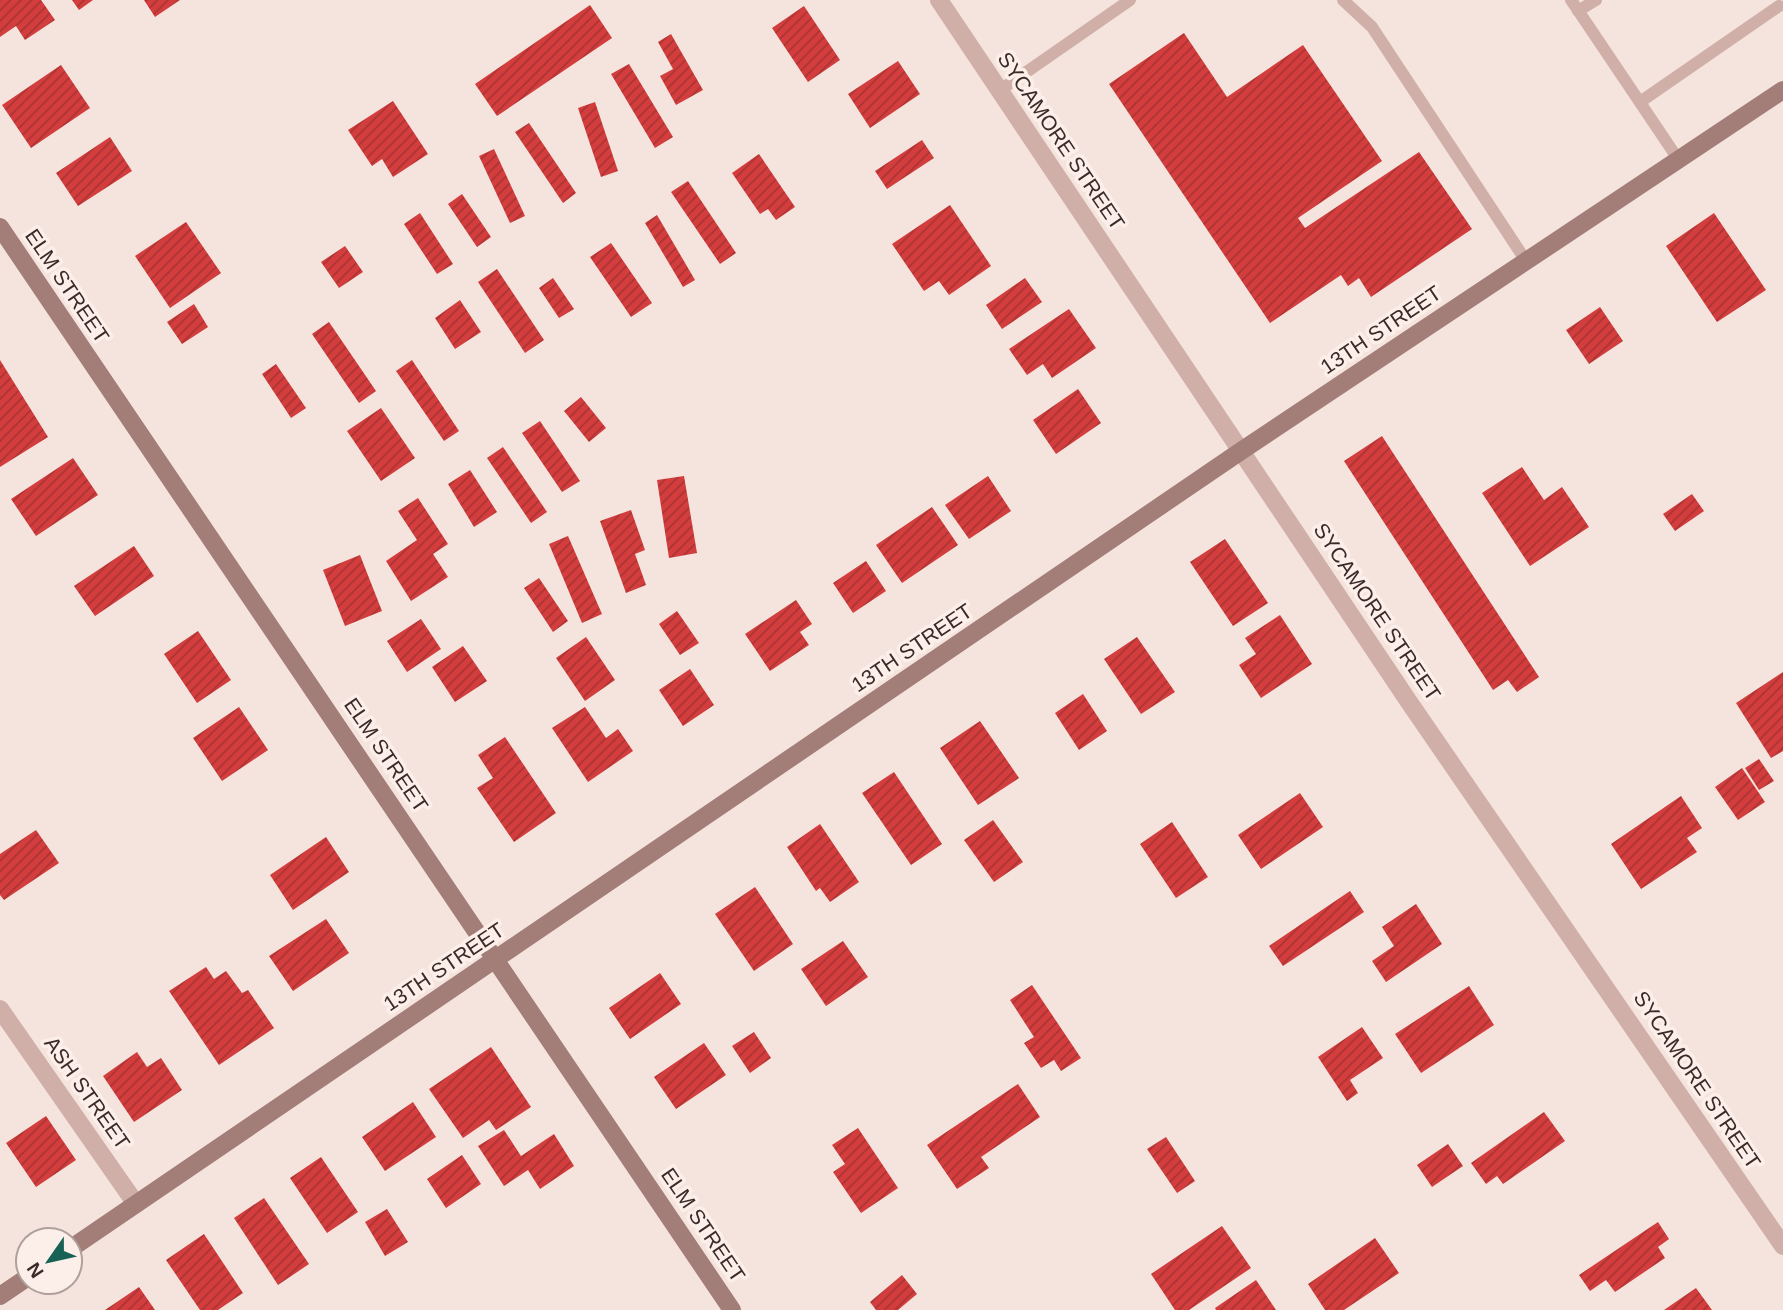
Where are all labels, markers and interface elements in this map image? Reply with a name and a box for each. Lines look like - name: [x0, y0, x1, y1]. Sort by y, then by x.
- street label: SYCAMORE STREET: [993, 48, 1129, 234]
- street label: ELM STREET: [21, 225, 114, 347]
- street label: 13TH STREET: [1316, 281, 1445, 378]
- street label: SYCAMORE STREET: [1309, 519, 1445, 705]
- street label: 13TH STREET: [847, 599, 976, 696]
- street label: ELM STREET: [340, 694, 433, 816]
- street label: 13TH STREET: [379, 918, 508, 1015]
- street label: SYCAMORE STREET: [1629, 987, 1765, 1173]
- street label: ASH STREET: [40, 1032, 135, 1153]
- street label: ELM STREET: [657, 1164, 750, 1286]
- north arrow: [14, 1226, 84, 1296]
- text: N: [23, 1259, 48, 1282]

